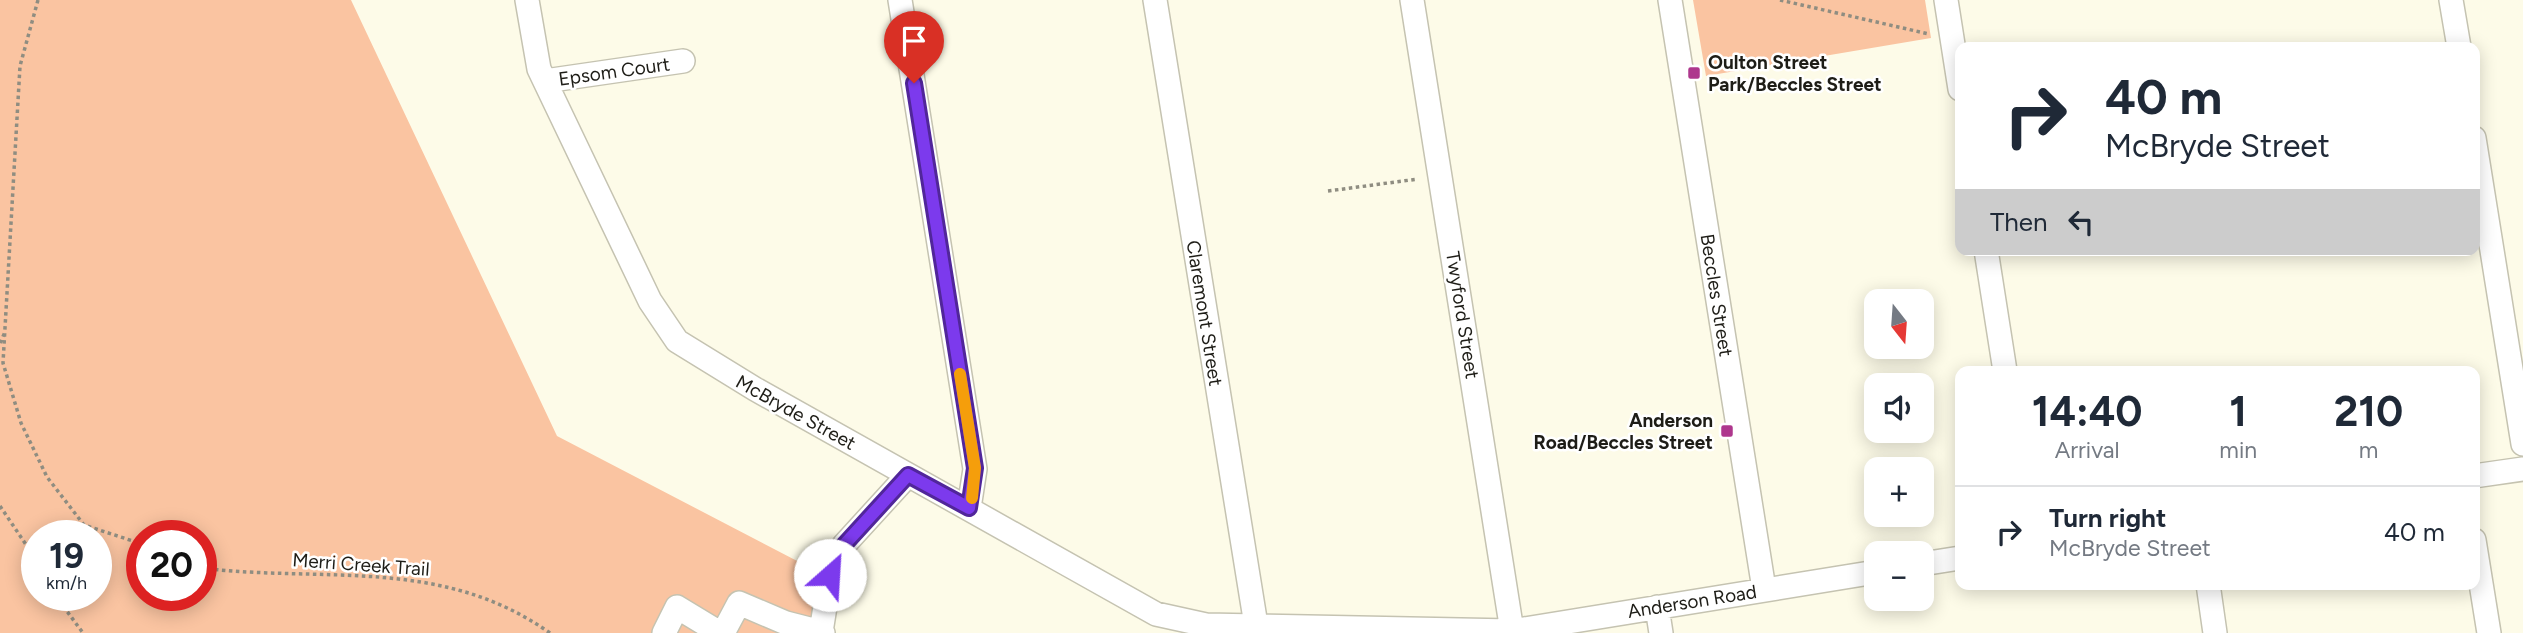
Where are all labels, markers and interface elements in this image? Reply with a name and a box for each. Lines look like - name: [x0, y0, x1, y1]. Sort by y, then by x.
- pin: [884, 11, 944, 83]
- icon: arrive: [895, 22, 933, 60]
- place label: Oulton Street Park/Beccles Street: [1708, 51, 1882, 96]
- street label: Epsom Court: [557, 52, 671, 91]
- marker: Oulton Street Park/Beccles Street: [1686, 65, 1702, 81]
- text: 40 m: [2105, 67, 2222, 126]
- icon: right: [1990, 70, 2081, 161]
- text: McBryde Street: [2105, 127, 2330, 165]
- icon: left: [2062, 203, 2100, 241]
- text: Then: [1990, 206, 2048, 238]
- street label: Beccles Street: [1695, 232, 1738, 358]
- street label: Claremont Street: [1182, 239, 1227, 388]
- street label: Twyford Street: [1441, 250, 1484, 380]
- north arrow: [1864, 289, 1934, 359]
- map controls: [1864, 289, 1934, 611]
- street label: McBryde Street: [732, 370, 860, 455]
- button: sound: [1864, 373, 1934, 443]
- text: 14:40: [2032, 386, 2143, 437]
- text: 1: [2229, 386, 2247, 437]
- text: 210: [2334, 386, 2403, 437]
- place label: Anderson Road/Beccles Street: [1534, 409, 1713, 454]
- marker: Anderson Road/Beccles Street: [1719, 423, 1735, 439]
- text: Arrival: [2055, 436, 2120, 464]
- text: min: [2219, 436, 2257, 464]
- text: m: [2359, 436, 2378, 464]
- button: +: [1864, 457, 1934, 527]
- text: Turn right: [2049, 502, 2166, 534]
- icon: right: [1990, 513, 2028, 551]
- text: 40 m: [2384, 516, 2445, 548]
- speed limit sign: 20: [126, 520, 217, 611]
- text: McBryde Street: [2049, 534, 2211, 562]
- text: 19: [49, 535, 84, 577]
- position arrow: [793, 538, 867, 612]
- button: −: [1864, 541, 1934, 611]
- street label: Merri Creek Trail: [292, 548, 430, 581]
- text: km/h: [46, 572, 87, 594]
- street label: Anderson Road: [1626, 580, 1758, 623]

